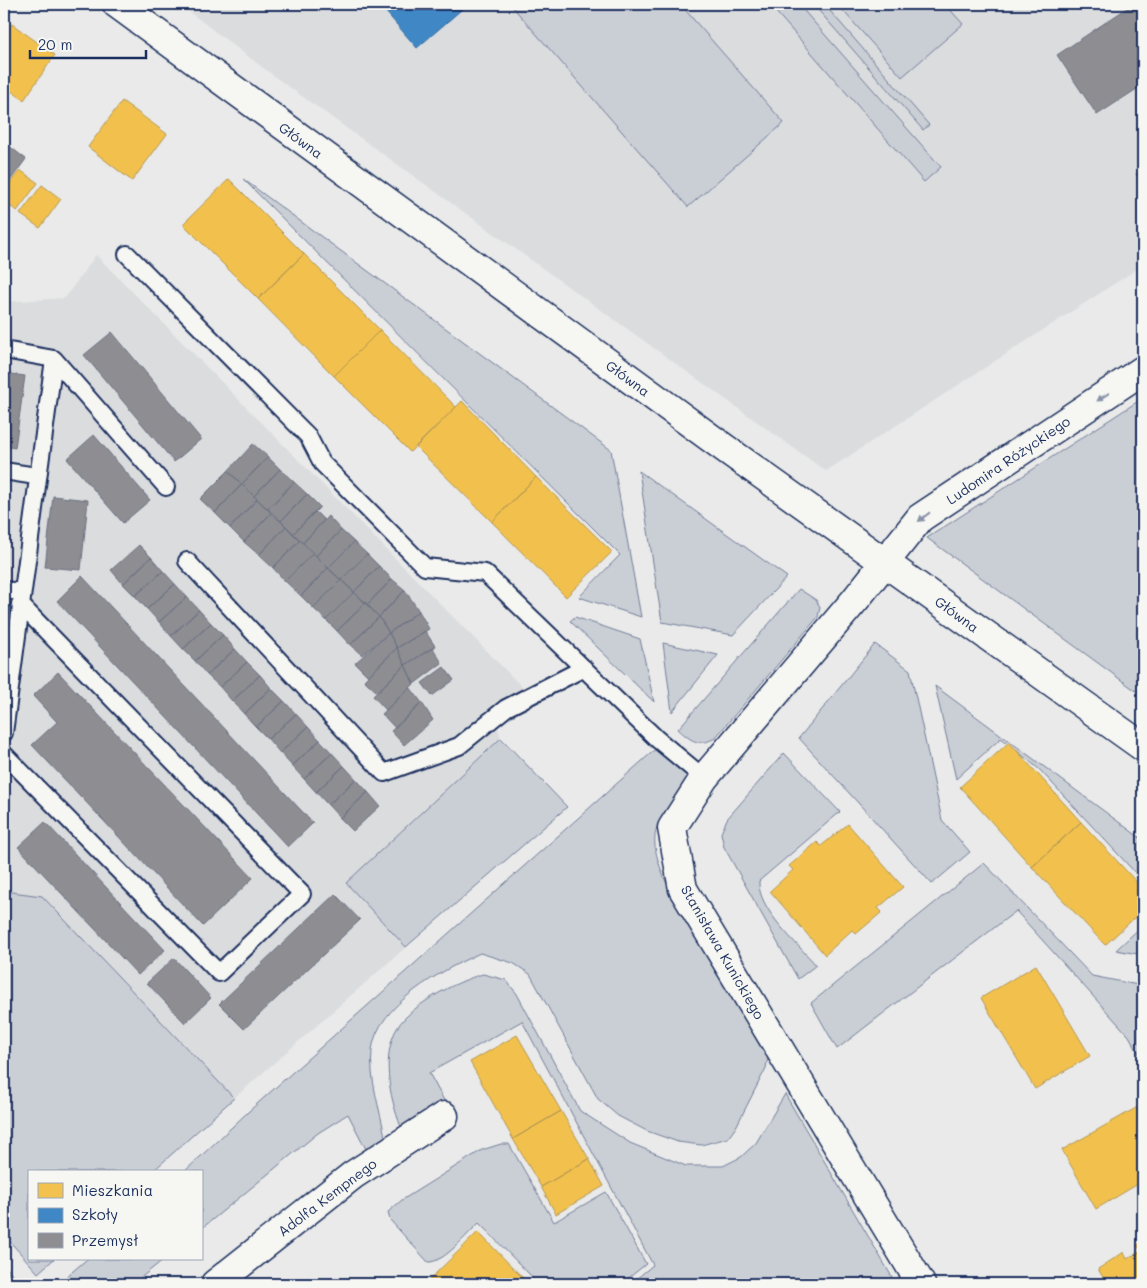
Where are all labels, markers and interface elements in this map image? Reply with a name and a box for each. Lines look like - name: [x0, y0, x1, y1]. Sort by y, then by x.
- scale bar: [30, 28, 146, 60]
- text: 20 m: [38, 34, 72, 54]
- street label: Główna: [275, 118, 327, 162]
- street label: Główna: [602, 356, 654, 400]
- one-way arrow: [1096, 393, 1109, 402]
- street label: Ludomira Różyckiego: [942, 412, 1074, 508]
- one-way arrow: [918, 511, 931, 522]
- street label: Główna: [931, 592, 983, 636]
- street label: Stanisława Kunickiego: [677, 881, 769, 1023]
- street label: Adolfa Kempnego: [274, 1154, 380, 1240]
- legend: [28, 1170, 202, 1260]
- text: Mieszkania: [72, 1180, 153, 1200]
- text: Szkoły: [72, 1204, 118, 1224]
- text: Przemysł: [72, 1230, 138, 1250]

